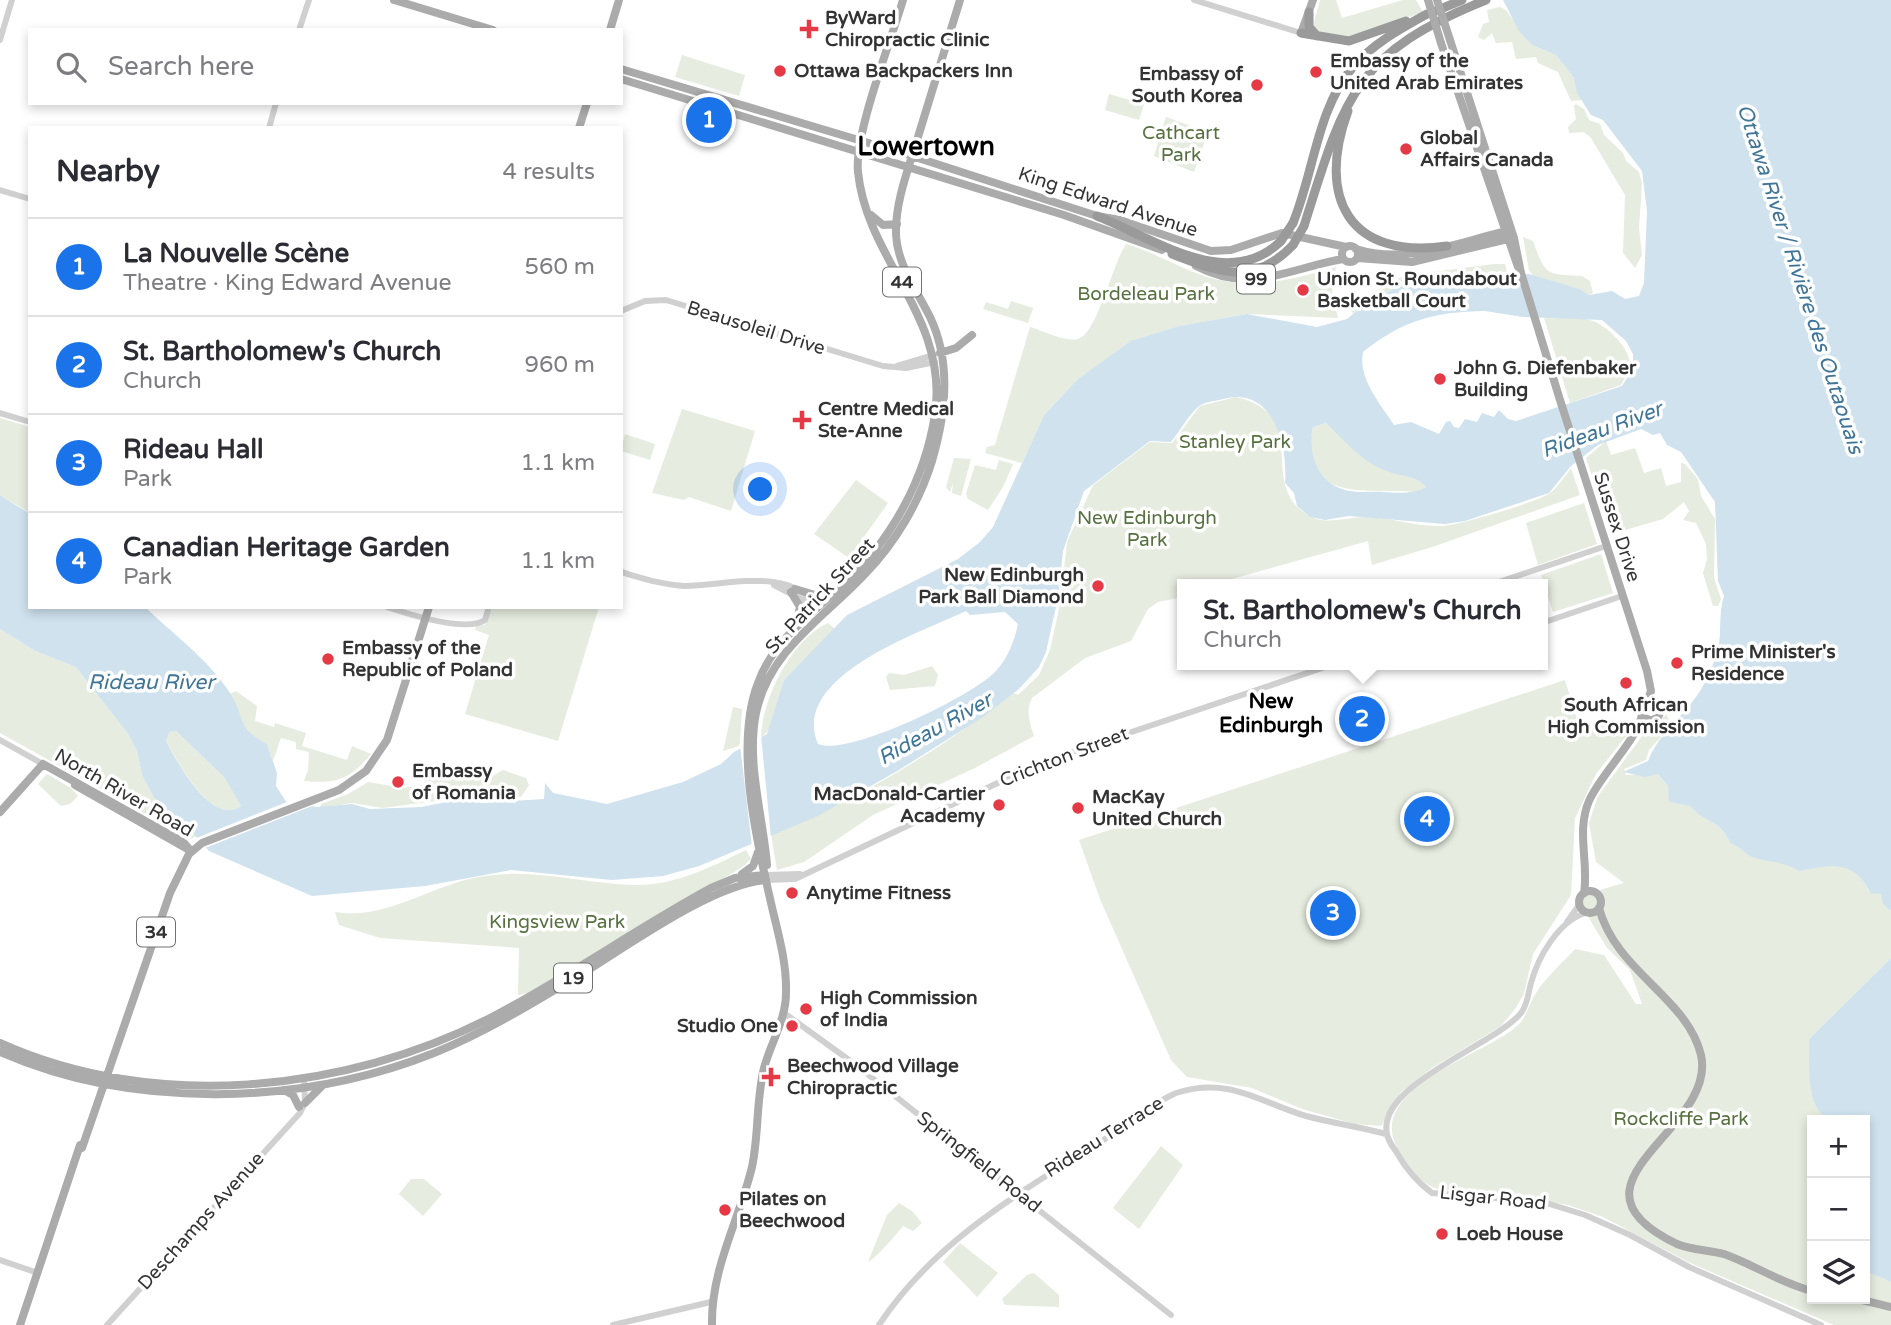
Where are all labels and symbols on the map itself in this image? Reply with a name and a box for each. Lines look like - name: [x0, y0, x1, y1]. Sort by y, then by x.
- place label: ByWard Chiropractic Clinic: [825, 7, 989, 52]
- marker: ByWard Chiropractic Clinic: [799, 19, 819, 39]
- place label: Embassy of the United Arab Emirates: [1330, 50, 1523, 94]
- place label: Ottawa Backpackers Inn: [794, 60, 1013, 83]
- marker: Ottawa Backpackers Inn: [772, 63, 788, 79]
- place label: Embassy of South Korea: [1132, 63, 1244, 107]
- marker: Embassy of the United Arab Emirates: [1308, 64, 1324, 80]
- marker: Embassy of South Korea: [1249, 77, 1265, 93]
- pin: 1: [686, 94, 732, 146]
- water label: Ottawa River / Rivière des Outaouais: [1732, 101, 1869, 459]
- park label: Cathcart Park: [1142, 122, 1220, 166]
- place label: Global Affairs Canada: [1420, 127, 1554, 171]
- district label: Lowertown: [857, 131, 995, 162]
- marker: Global Affairs Canada: [1398, 141, 1414, 157]
- street label: King Edward Avenue: [1016, 163, 1200, 241]
- road number: 99: [1237, 264, 1275, 293]
- road number: 44: [883, 268, 921, 296]
- place label: Union St. Roundabout Basketball Court: [1317, 268, 1518, 312]
- marker: Union St. Roundabout Basketball Court: [1295, 282, 1311, 298]
- park label: Bordeleau Park: [1077, 283, 1215, 305]
- street label: Beausoleil Drive: [684, 297, 828, 359]
- place label: John G. Diefenbaker Building: [1453, 357, 1637, 402]
- marker: John G. Diefenbaker Building: [1432, 371, 1448, 387]
- water label: Rideau River: [1538, 396, 1668, 463]
- place label: Centre Medical Ste-Anne: [818, 398, 954, 442]
- marker: Centre Medical Ste-Anne: [792, 410, 812, 430]
- park label: Stanley Park: [1179, 431, 1291, 453]
- street label: Sussex Drive: [1589, 469, 1645, 585]
- your location: [743, 472, 777, 506]
- park label: New Edinburgh Park: [1077, 507, 1217, 551]
- street label: St. Patrick Street: [761, 534, 879, 658]
- place label: New Edinburgh Park Ball Diamond: [918, 564, 1084, 608]
- marker: New Edinburgh Park Ball Diamond: [1090, 578, 1106, 594]
- place label: Embassy of the Republic of Poland: [342, 637, 513, 682]
- place label: Prime Minister's Residence: [1691, 641, 1836, 685]
- marker: Embassy of the Republic of Poland: [320, 651, 336, 667]
- marker: Prime Minister's Residence: [1669, 655, 1685, 671]
- water label: Rideau River: [88, 670, 217, 695]
- marker: South African High Commission: [1618, 675, 1634, 691]
- water label: Rideau River: [874, 686, 999, 771]
- district label: New Edinburgh: [1219, 689, 1323, 738]
- pin: 2: [1339, 693, 1385, 745]
- place label: South African High Commission: [1547, 694, 1705, 739]
- street label: Crichton Street: [997, 722, 1131, 792]
- street label: North River Road: [51, 744, 197, 842]
- place label: Embassy of Romania: [412, 760, 516, 804]
- marker: Embassy of Romania: [390, 774, 406, 790]
- place label: MacDonald-Cartier Academy: [814, 783, 986, 828]
- place label: MacKay United Church: [1092, 786, 1222, 830]
- pin: 4: [1404, 793, 1450, 845]
- marker: MacDonald-Cartier Academy: [991, 797, 1007, 813]
- marker: MacKay United Church: [1070, 800, 1086, 816]
- place label: Anytime Fitness: [806, 882, 951, 905]
- marker: Anytime Fitness: [784, 885, 800, 901]
- pin: 3: [1310, 887, 1356, 939]
- park label: Kingsview Park: [489, 911, 625, 933]
- road number: 34: [137, 917, 175, 946]
- road number: 19: [554, 964, 592, 993]
- place label: High Commission of India: [820, 987, 978, 1031]
- marker: High Commission of India: [798, 1001, 814, 1017]
- place label: Studio One: [677, 1015, 778, 1037]
- marker: Studio One: [784, 1018, 800, 1034]
- place label: Beechwood Village Chiropractic: [787, 1055, 959, 1100]
- marker: Beechwood Village Chiropractic: [761, 1067, 781, 1087]
- street label: Rideau Terrace: [1041, 1092, 1167, 1182]
- street label: Springfield Road: [913, 1107, 1045, 1217]
- park label: Rockcliffe Park: [1613, 1108, 1749, 1130]
- street label: Deschamps Avenue: [133, 1148, 269, 1294]
- street label: Lisgar Road: [1438, 1181, 1548, 1215]
- place label: Pilates on Beechwood: [739, 1188, 845, 1232]
- marker: Pilates on Beechwood: [717, 1202, 733, 1218]
- place label: Loeb House: [1456, 1223, 1564, 1245]
- marker: Loeb House: [1434, 1226, 1450, 1242]

